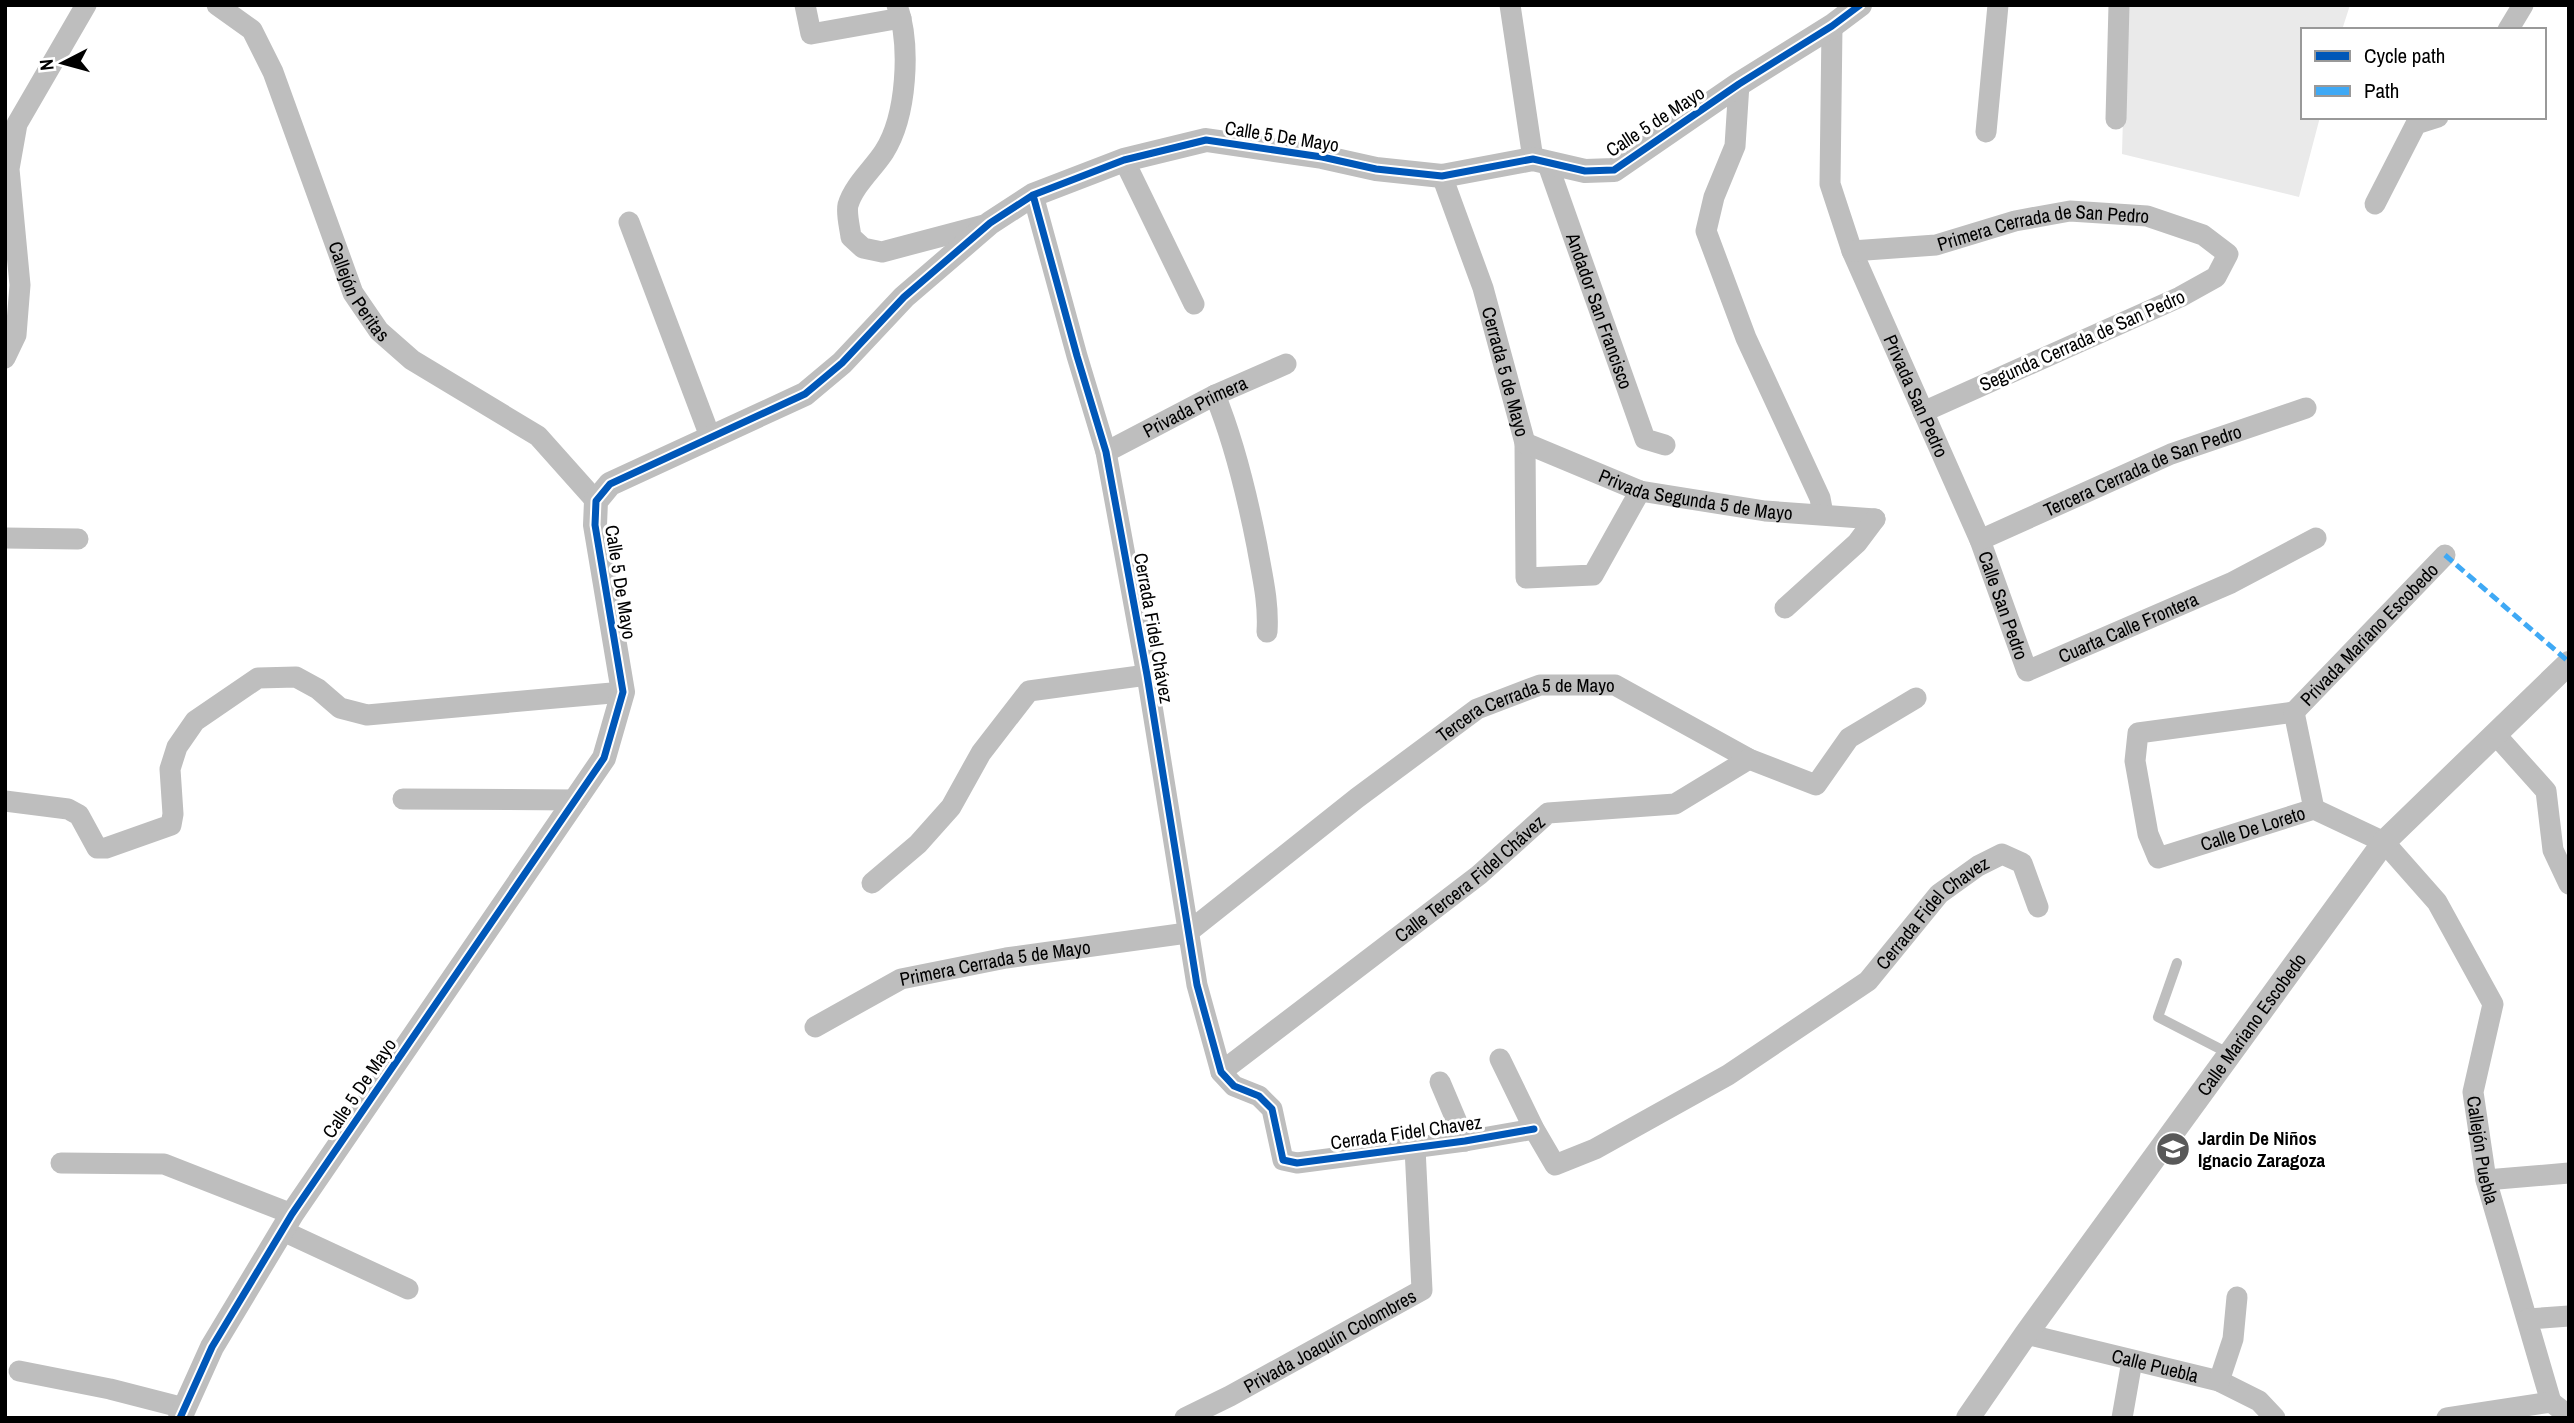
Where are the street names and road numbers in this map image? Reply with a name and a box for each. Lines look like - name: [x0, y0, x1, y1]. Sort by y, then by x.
- street label: Calle 5 de Mayo: [1601, 79, 1709, 163]
- street label: Calle 5 De Mayo: [1223, 114, 1341, 158]
- street label: Primera Cerrada de San Pedro: [1934, 198, 2150, 257]
- street label: Andador San Francisco: [1560, 228, 1639, 393]
- street label: Callejón Peritas: [322, 238, 395, 348]
- street label: Segunda Cerrada de San Pedro: [1975, 283, 2189, 397]
- street label: Cerrada 5 de Mayo: [1476, 304, 1536, 440]
- street label: Privada San Pedro: [1878, 330, 1955, 461]
- street label: Privada Primera: [1138, 369, 1251, 443]
- street label: Tercera Cerrada de San Pedro: [2039, 418, 2245, 523]
- street label: Privada Segunda 5 de Mayo: [1595, 462, 1794, 526]
- street label: Calle 5 De Mayo: [599, 523, 643, 641]
- street label: Calle San Pedro: [1972, 547, 2035, 663]
- street label: Cerrada Fidel Chávez: [1128, 551, 1180, 706]
- street label: Privada Mariano Escobedo: [2294, 557, 2444, 711]
- street label: Cuarta Calle Frontera: [2054, 586, 2202, 669]
- street label: Tercera Cerrada 5 de Mayo: [1431, 672, 1615, 748]
- street label: Calle De Loreto: [2197, 800, 2308, 857]
- street label: Calle Tercera Fidel Chávez: [1389, 809, 1551, 948]
- street label: Cerrada Fidel Chavez: [1870, 850, 1993, 975]
- street label: Primera Cerrada 5 de Mayo: [897, 933, 1092, 992]
- street label: Calle Mariano Escobedo: [2191, 948, 2312, 1101]
- street label: Calle 5 De Mayo: [316, 1033, 402, 1143]
- street label: Callejón Puebla: [2461, 1094, 2505, 1207]
- street label: Cerrada Fidel Chavez: [1329, 1108, 1483, 1155]
- street label: Privada Joaquín Colombres: [1239, 1283, 1421, 1399]
- street label: Calle Puebla: [2109, 1342, 2202, 1389]

